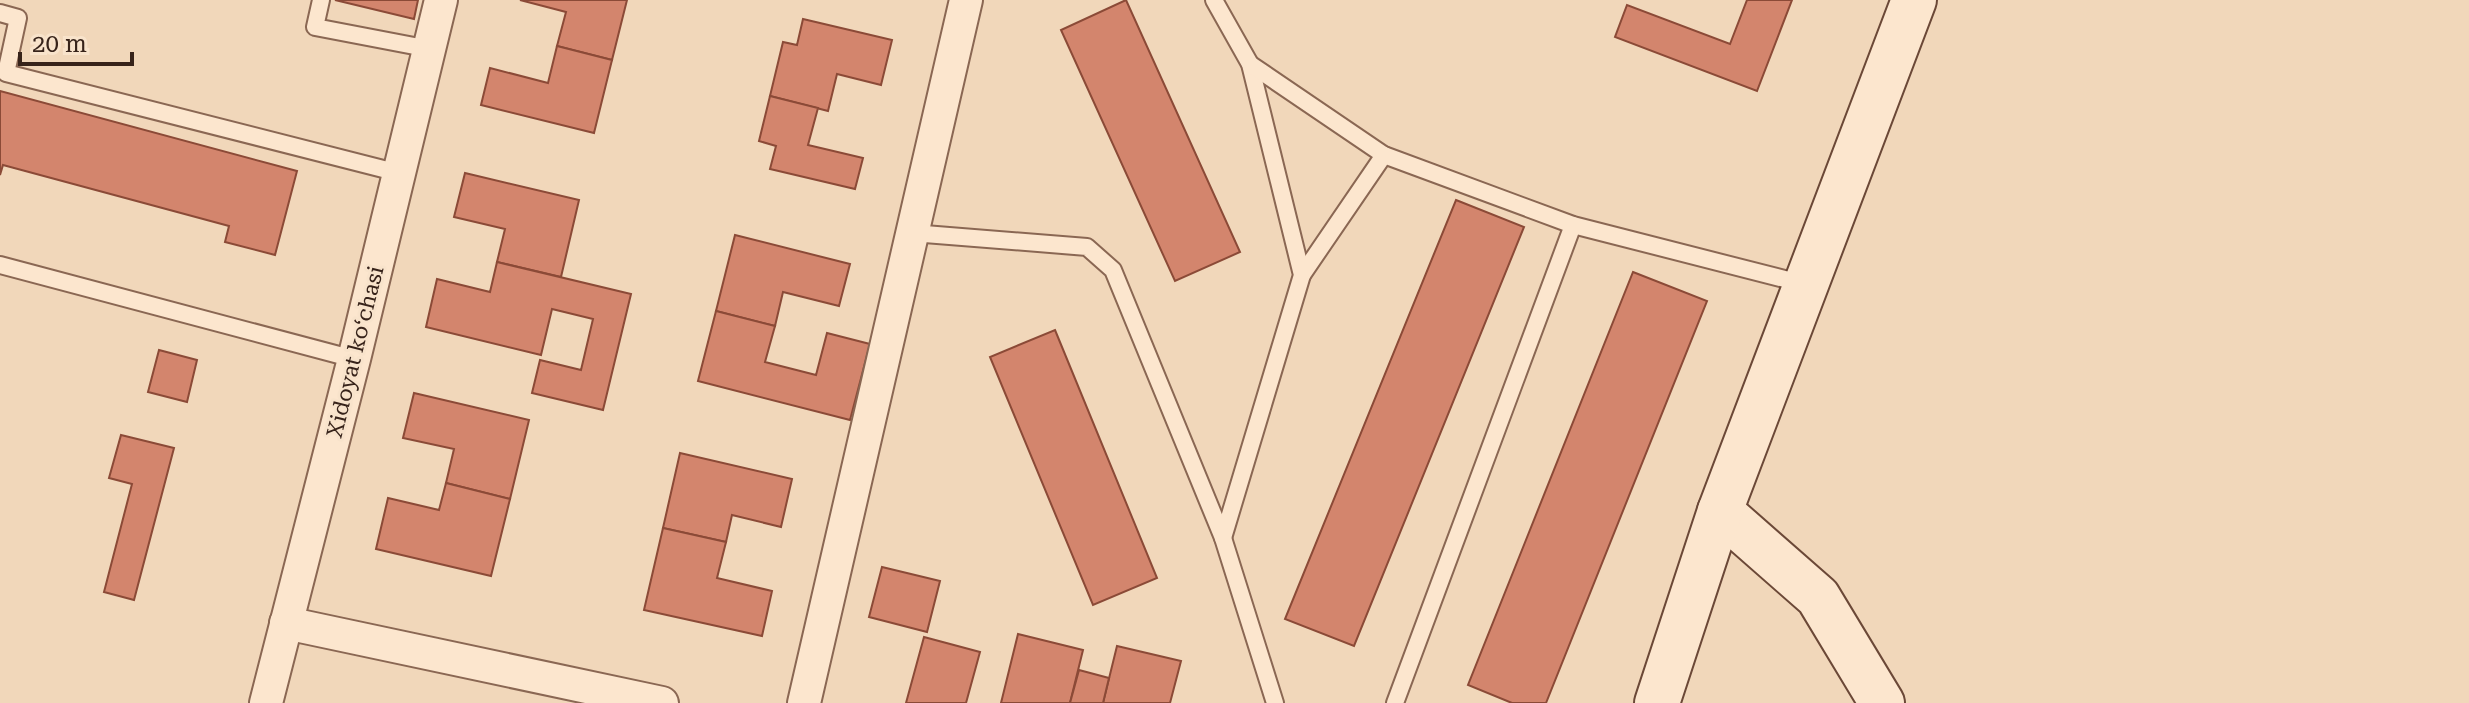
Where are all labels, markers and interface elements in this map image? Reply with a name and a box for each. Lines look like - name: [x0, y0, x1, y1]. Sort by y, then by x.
- scale bar: [20, 16, 132, 66]
- text: 20 m: [32, 30, 87, 58]
- street label: Xidoyat koʻchasi: [322, 263, 388, 441]

